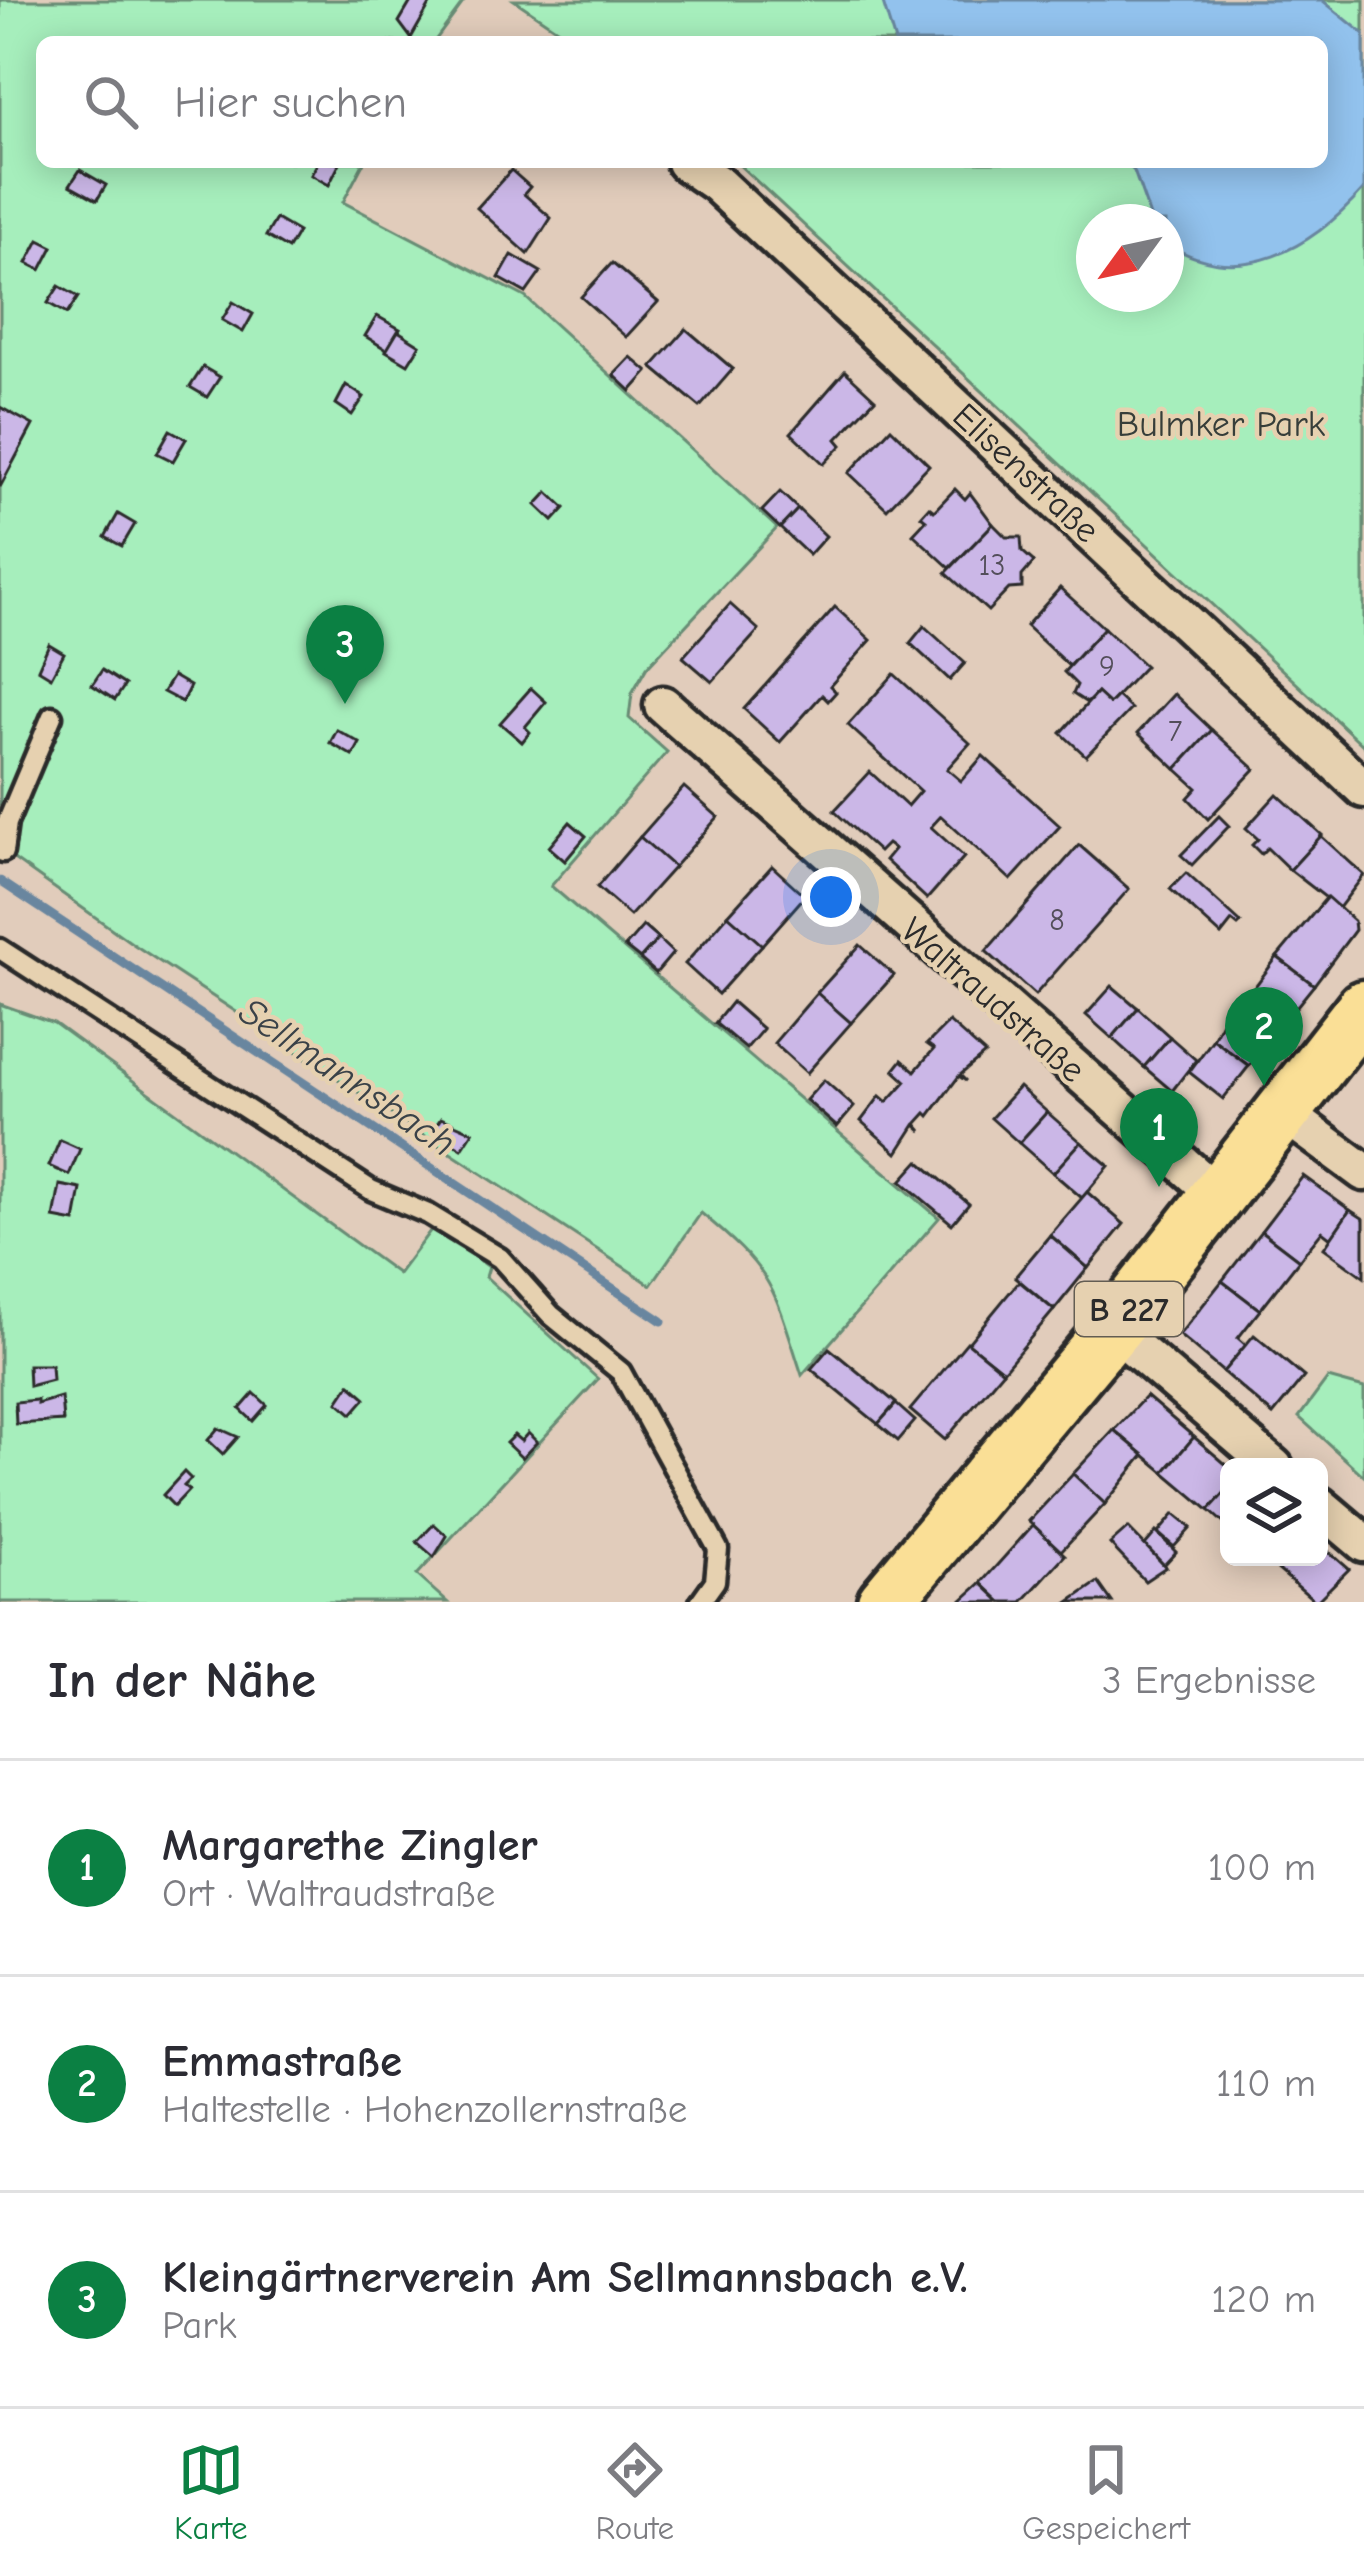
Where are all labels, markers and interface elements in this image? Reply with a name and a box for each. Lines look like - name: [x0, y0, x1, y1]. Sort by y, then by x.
- search box: [36, 36, 1328, 168]
- icon: search: [78, 69, 144, 135]
- text: Hier suchen: [174, 76, 407, 128]
- north arrow: [1076, 204, 1184, 312]
- street label: Elisenstraße: [944, 395, 1108, 551]
- park label: Bulmker Park: [1117, 404, 1326, 445]
- house number: 13: [978, 548, 1006, 583]
- pin: 3: [306, 605, 384, 704]
- house number: 9: [1099, 649, 1115, 684]
- house number: 7: [1168, 714, 1182, 749]
- your location: [801, 867, 861, 927]
- house number: 8: [1049, 903, 1065, 938]
- street label: Waltraudstraße: [893, 909, 1093, 1091]
- pin: 2: [1225, 987, 1303, 1086]
- water label: Sellmannsbach: [231, 988, 464, 1166]
- pin: 1: [1120, 1088, 1198, 1187]
- road number: B 227: [1075, 1282, 1183, 1336]
- map controls: [1220, 1458, 1328, 1566]
- button: layers: [1220, 1458, 1328, 1566]
- text: In der Nähe: [48, 1651, 316, 1710]
- text: 3 Ergebnisse: [1102, 1658, 1316, 1703]
- text: Margarethe Zingler: [162, 1819, 538, 1871]
- text: 1: [79, 1845, 95, 1890]
- text: 100 m: [1208, 1845, 1316, 1890]
- text: Ort · Waltraudstraße: [162, 1871, 495, 1916]
- text: Emmastraße: [162, 2035, 402, 2087]
- text: 2: [77, 2061, 97, 2106]
- text: 110 m: [1216, 2061, 1316, 2106]
- text: Haltestelle · Hohenzollernstraße: [162, 2087, 687, 2132]
- text: Kleingärtnerverein Am Sellmannsbach e.V.: [162, 2251, 968, 2303]
- text: 3: [77, 2277, 97, 2322]
- text: 120 m: [1211, 2277, 1316, 2322]
- text: Park: [162, 2303, 237, 2348]
- tab: Karte: [174, 2437, 248, 2547]
- tab: Route: [595, 2437, 674, 2547]
- tab: Gespeichert: [1022, 2437, 1190, 2547]

